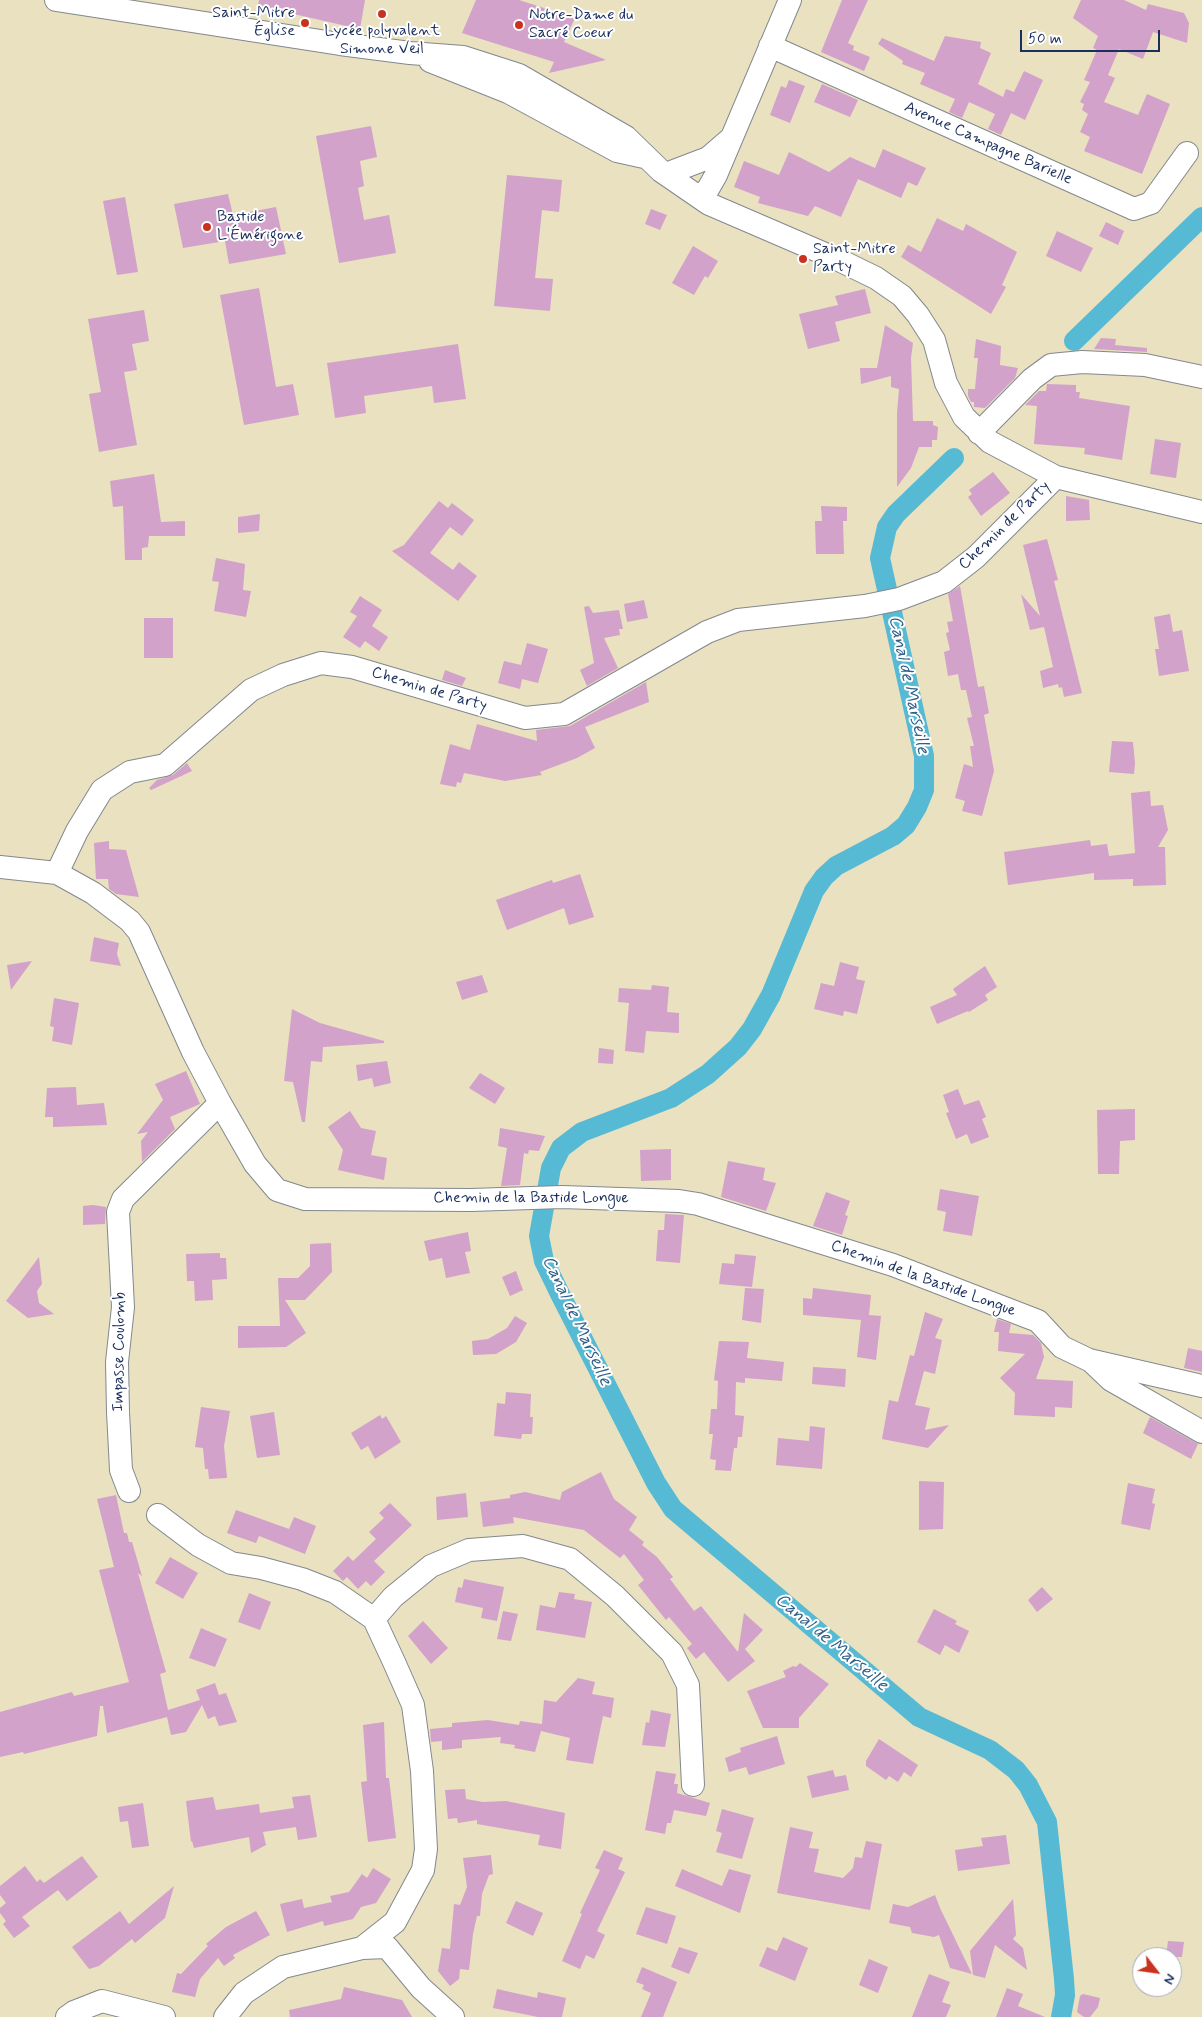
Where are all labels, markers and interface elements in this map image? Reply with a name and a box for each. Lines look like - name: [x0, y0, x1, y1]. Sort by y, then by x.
- place label: Saint-Mitre Église: [212, 4, 295, 42]
- place label: Notre-Dame du Sacré Coeur: [529, 6, 633, 44]
- marker: Lycée polyvalent Simone Veil: [376, 8, 388, 20]
- marker: Saint-Mitre Église: [299, 17, 311, 29]
- marker: Notre-Dame du Sacré Coeur: [513, 19, 525, 31]
- scale bar: [1022, 20, 1162, 52]
- place label: Lycée polyvalent Simone Veil: [324, 22, 440, 60]
- text: 50 m: [1028, 29, 1062, 49]
- street label: Avenue Campagne Barielle: [901, 98, 1075, 190]
- place label: Bastide L'Émérigone: [217, 208, 304, 246]
- marker: Bastide L'Émérigone: [201, 221, 213, 233]
- place label: Saint-Mitre Party: [813, 240, 896, 278]
- marker: Saint-Mitre Party: [797, 253, 809, 265]
- street label: Chemin de Party: [955, 478, 1055, 574]
- water label: Canal de Marseille: [883, 614, 933, 756]
- street label: Chemin de Party: [369, 663, 489, 717]
- street label: Chemin de la Bastide Longue: [433, 1189, 629, 1209]
- street label: Chemin de la Bastide Longue: [828, 1237, 1018, 1321]
- water label: Canal de Marseille: [536, 1253, 616, 1389]
- street label: Impasse Coulomb: [109, 1292, 131, 1412]
- water label: Canal de Marseille: [770, 1590, 892, 1696]
- north arrow: [1132, 1947, 1182, 1997]
- text: N: [1159, 1970, 1179, 1988]

